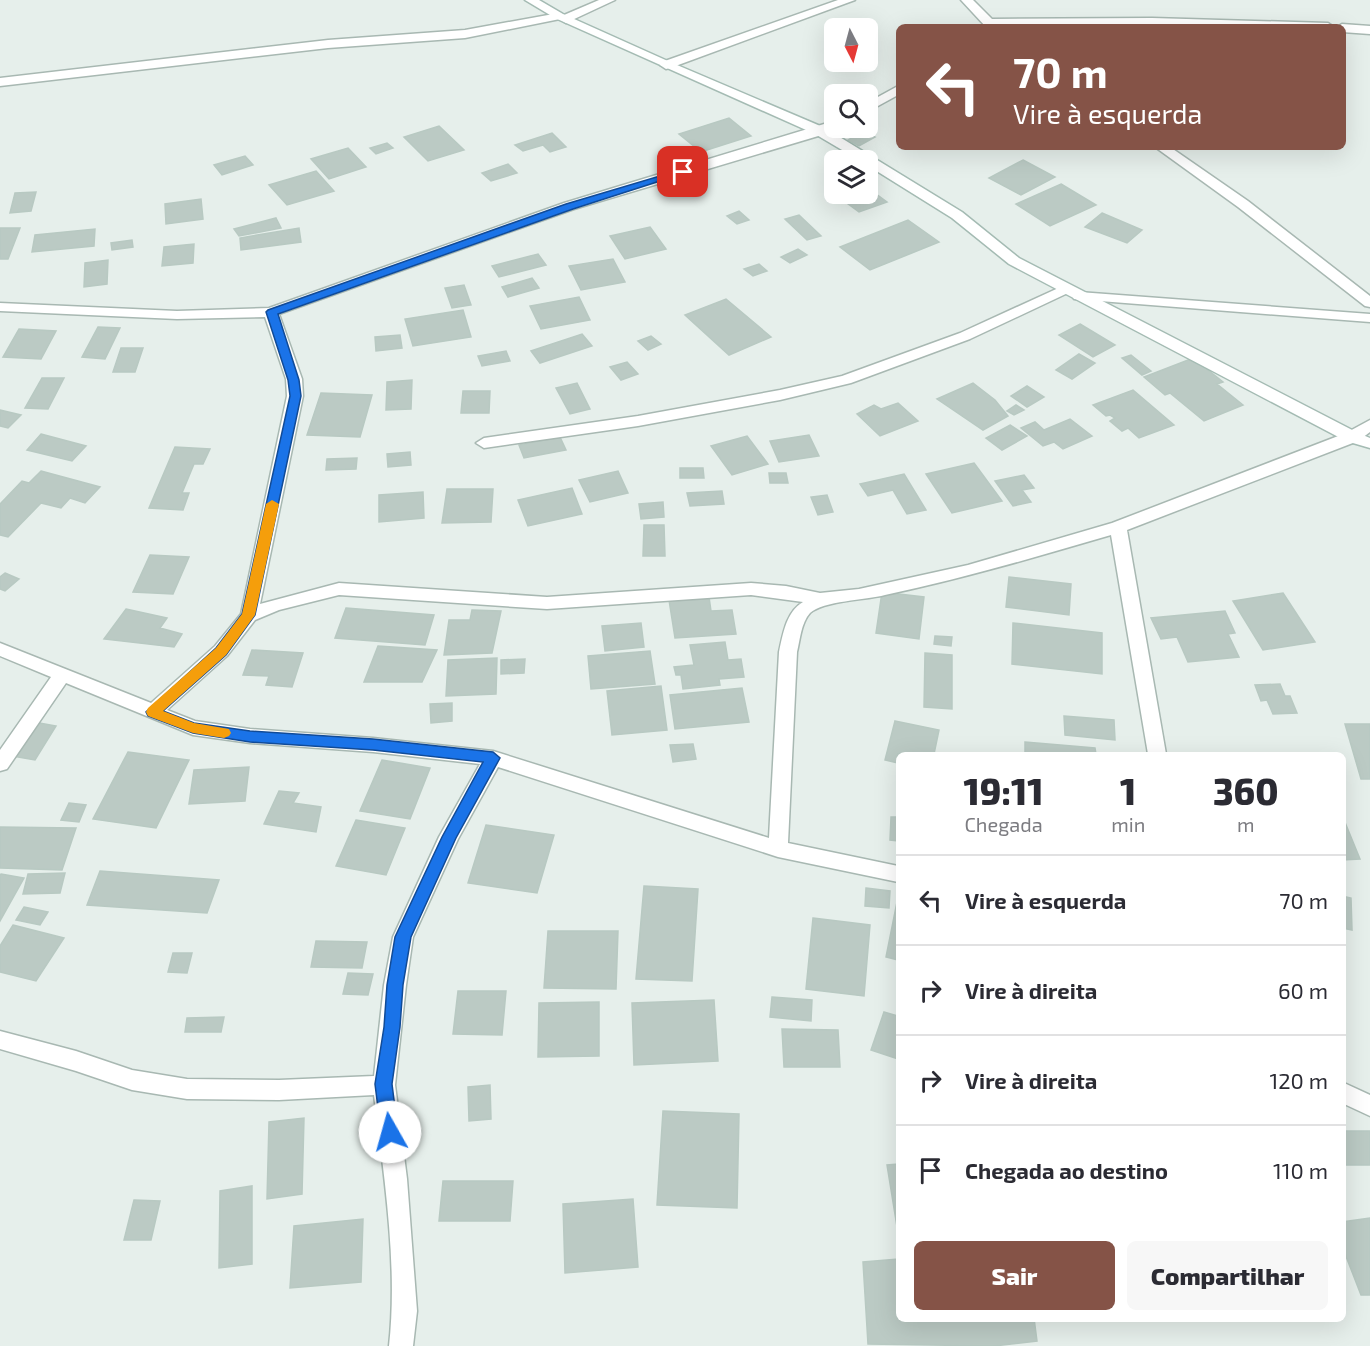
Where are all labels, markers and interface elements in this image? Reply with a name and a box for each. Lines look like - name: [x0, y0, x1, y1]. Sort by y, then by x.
- north arrow: [824, 18, 878, 72]
- map controls: [824, 18, 878, 204]
- text: 70 m: [1013, 46, 1108, 96]
- icon: left: [914, 48, 992, 126]
- button: search: [824, 84, 878, 138]
- text: Vire à esquerda: [1013, 97, 1202, 129]
- pin: [657, 146, 708, 197]
- button: layers: [824, 150, 878, 204]
- icon: arrive: [666, 155, 699, 188]
- text: 19:11: [964, 769, 1044, 812]
- text: 1: [1120, 769, 1136, 812]
- text: 360: [1213, 769, 1278, 812]
- text: Chegada: [964, 812, 1043, 836]
- text: min: [1111, 812, 1145, 836]
- text: m: [1237, 812, 1254, 836]
- icon: left: [914, 884, 947, 917]
- text: Vire à esquerda: [965, 887, 1126, 913]
- text: 70 m: [1279, 887, 1328, 913]
- icon: right: [914, 974, 947, 1007]
- text: Vire à direita: [965, 977, 1097, 1003]
- text: 60 m: [1278, 977, 1328, 1003]
- icon: right: [914, 1064, 947, 1097]
- text: Vire à direita: [965, 1067, 1097, 1093]
- text: 120 m: [1269, 1067, 1328, 1093]
- position arrow: [358, 1100, 422, 1164]
- icon: arrive: [914, 1154, 947, 1187]
- text: Chegada ao destino: [965, 1157, 1168, 1183]
- text: 110 m: [1273, 1157, 1328, 1183]
- button: Sair: [914, 1241, 1115, 1310]
- button: Compartilhar: [1127, 1241, 1328, 1310]

